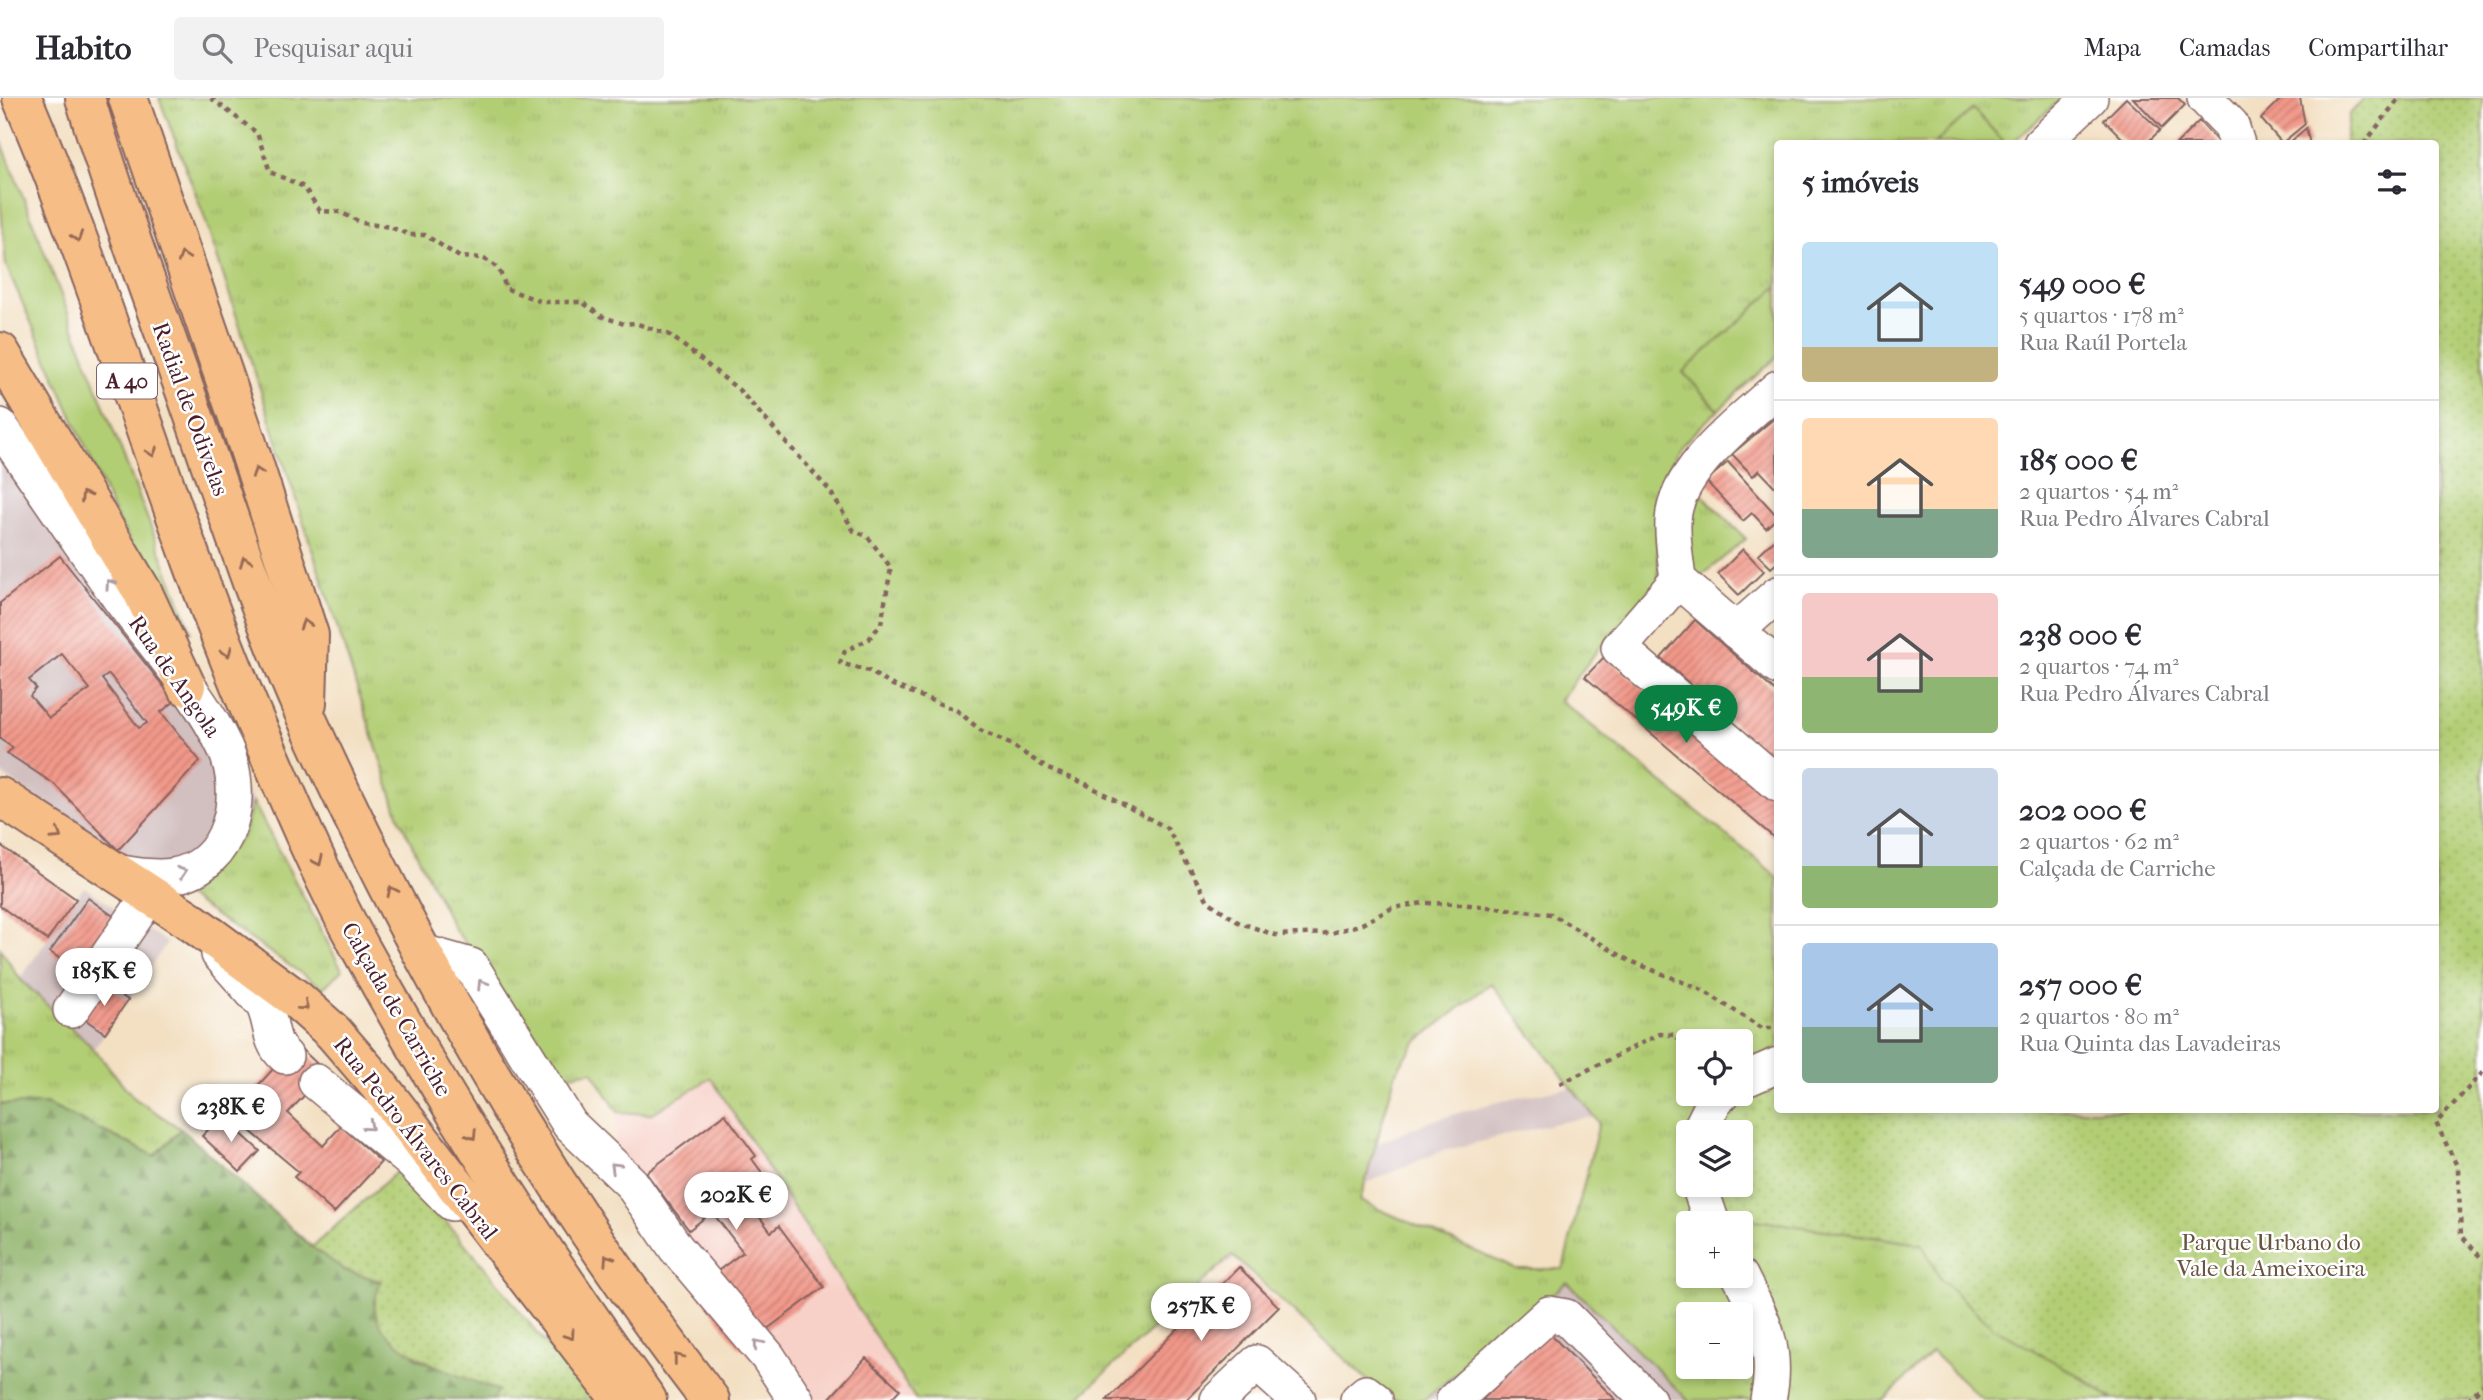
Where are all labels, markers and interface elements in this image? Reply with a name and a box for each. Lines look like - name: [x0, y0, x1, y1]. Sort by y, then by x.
- search box: [174, 17, 664, 80]
- text: Habito: [35, 29, 132, 68]
- icon: search: [198, 29, 236, 67]
- text: Pesquisar aqui: [254, 33, 413, 64]
- text: Mapa: [2084, 34, 2141, 62]
- text: Camadas: [2179, 34, 2270, 62]
- text: Compartilhar: [2308, 34, 2448, 62]
- icon: filters: [2373, 163, 2411, 201]
- text: 5 imóveis: [1802, 165, 1919, 200]
- one-way arrow: [69, 231, 83, 243]
- one-way arrow: [177, 251, 191, 264]
- text: 549 000 €: [2019, 267, 2146, 302]
- icon: home: [1858, 270, 1942, 354]
- text: 5 quartos · 178 m²: [2019, 302, 2184, 329]
- street label: Radial de Odivelas: [147, 319, 234, 500]
- text: Rua Raúl Portela: [2019, 329, 2187, 356]
- road number: A 40: [97, 364, 157, 398]
- text: 185 000 €: [2019, 443, 2138, 478]
- one-way arrow: [144, 445, 158, 457]
- icon: home: [1858, 446, 1942, 530]
- one-way arrow: [251, 467, 265, 479]
- text: 2 quartos · 54 m²: [2019, 478, 2178, 505]
- one-way arrow: [80, 491, 93, 504]
- text: Rua Pedro Álvares Cabral: [2019, 505, 2270, 532]
- one-way arrow: [240, 556, 254, 568]
- one-way arrow: [106, 579, 118, 592]
- street label: Rua de Angola: [123, 610, 227, 743]
- one-way arrow: [299, 618, 314, 630]
- text: 238 000 €: [2019, 618, 2142, 653]
- icon: home: [1858, 621, 1942, 705]
- one-way arrow: [219, 646, 233, 658]
- text: 2 quartos · 74 m²: [2019, 653, 2179, 680]
- text: Rua Pedro Álvares Cabral: [2019, 680, 2270, 707]
- pin: 549K €: [1629, 686, 1743, 745]
- text: 549K €: [1651, 694, 1721, 721]
- text: 202 000 €: [2019, 793, 2147, 828]
- icon: home: [1858, 796, 1942, 880]
- one-way arrow: [49, 826, 62, 839]
- text: 2 quartos · 62 m²: [2019, 828, 2179, 855]
- one-way arrow: [310, 854, 324, 866]
- text: Calçada de Carriche: [2019, 855, 2216, 882]
- one-way arrow: [176, 866, 188, 880]
- one-way arrow: [386, 886, 400, 898]
- street label: Calçada de Carriche: [336, 917, 457, 1101]
- pin: 185K €: [47, 948, 161, 1008]
- text: 185K €: [71, 957, 137, 984]
- text: 257 000 €: [2019, 968, 2142, 1003]
- icon: home: [1858, 971, 1942, 1055]
- one-way arrow: [478, 979, 491, 992]
- one-way arrow: [296, 998, 309, 1011]
- text: 2 quartos · 80 m²: [2019, 1003, 2179, 1030]
- map controls: [1676, 1029, 1753, 1379]
- button: locate: [1676, 1029, 1753, 1106]
- text: Rua Quinta das Lavadeiras: [2019, 1030, 2281, 1057]
- street label: Rua Pedro Álvares Cabral: [328, 1031, 504, 1246]
- pin: 238K €: [174, 1084, 288, 1144]
- text: 238K €: [197, 1093, 265, 1120]
- one-way arrow: [361, 1117, 373, 1130]
- button: layers: [1676, 1120, 1753, 1197]
- one-way arrow: [463, 1128, 476, 1141]
- one-way arrow: [610, 1163, 623, 1176]
- pin: 202K €: [679, 1172, 793, 1232]
- text: 202K €: [700, 1181, 772, 1208]
- button: +: [1676, 1211, 1753, 1288]
- park label: Parque Urbano do Vale da Ameixoeira: [2176, 1229, 2366, 1282]
- one-way arrow: [604, 1254, 616, 1267]
- pin: 257K €: [1144, 1284, 1258, 1343]
- text: 257K €: [1167, 1292, 1235, 1319]
- button: −: [1676, 1302, 1753, 1379]
- one-way arrow: [562, 1327, 574, 1340]
- one-way arrow: [753, 1339, 766, 1352]
- one-way arrow: [673, 1353, 686, 1366]

